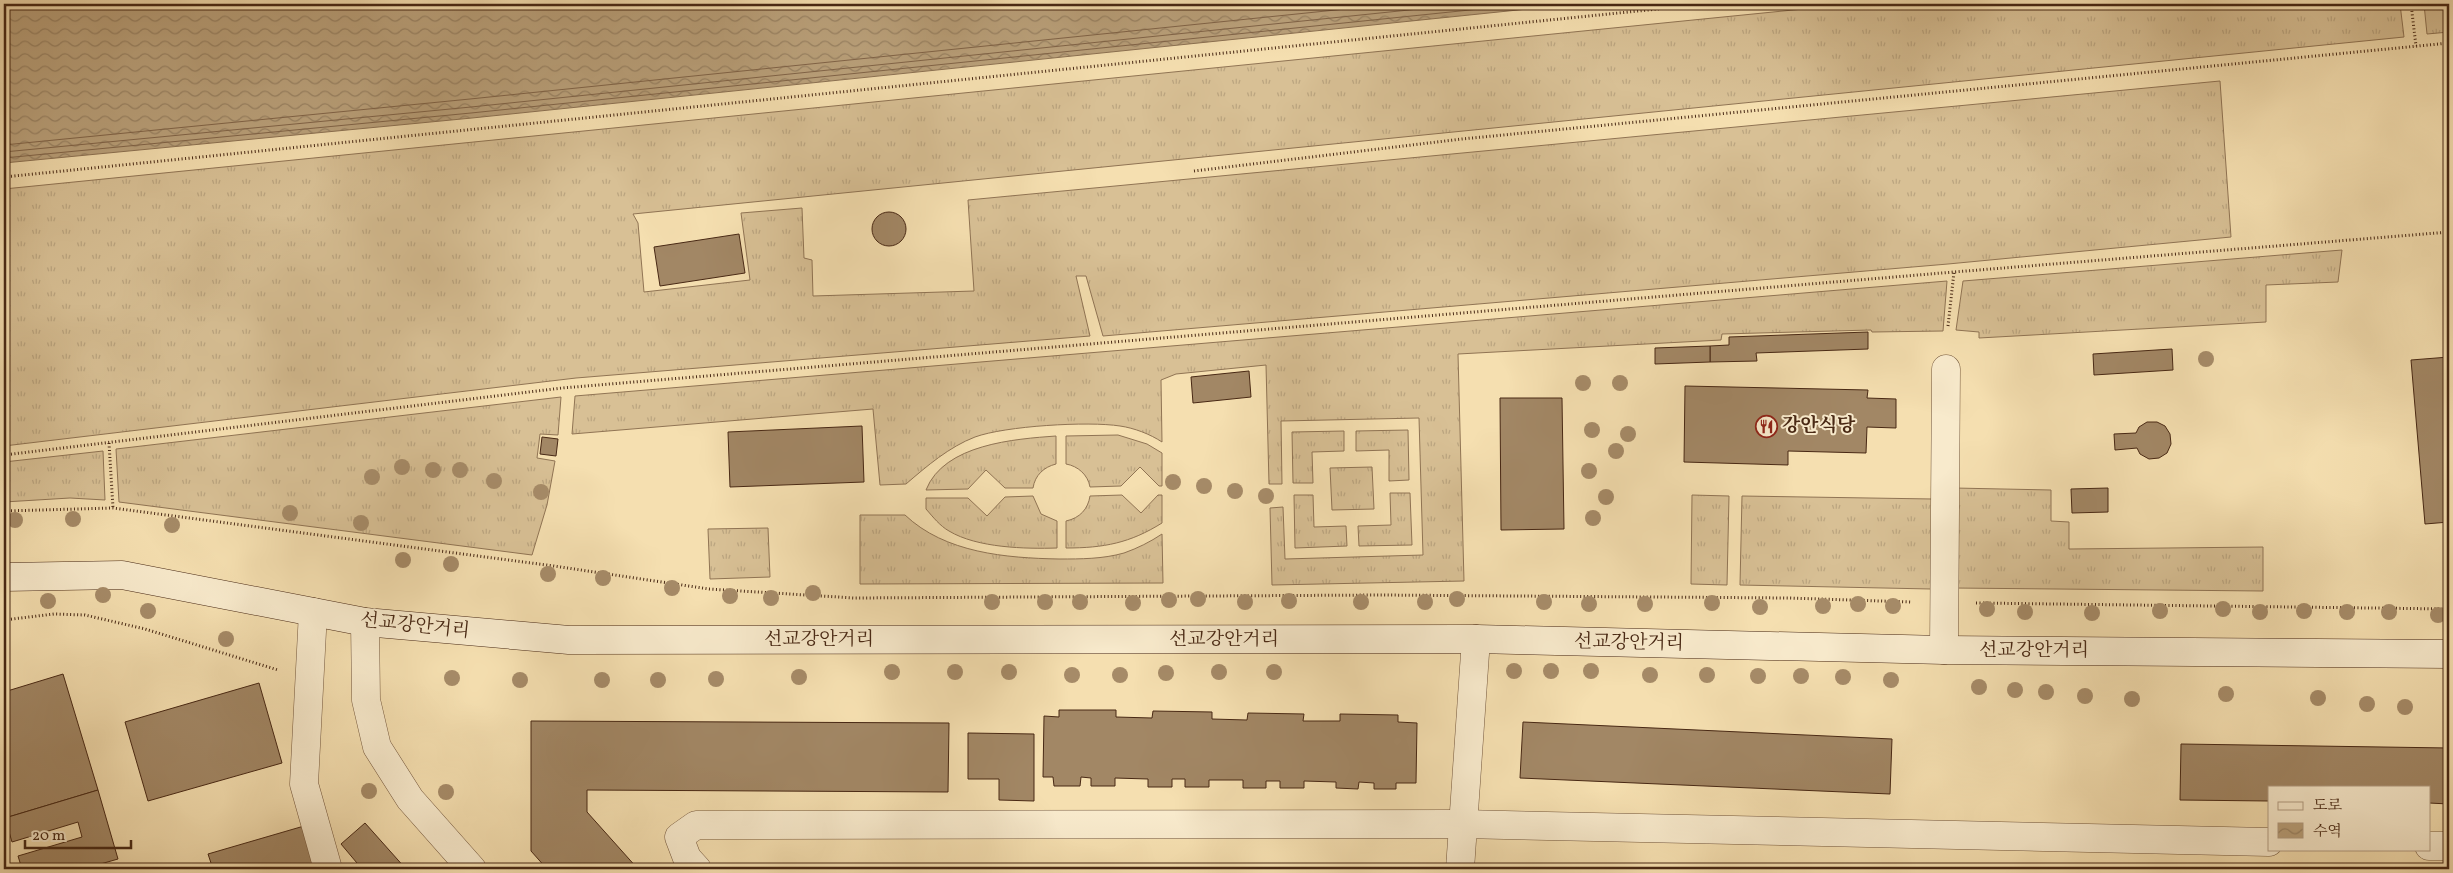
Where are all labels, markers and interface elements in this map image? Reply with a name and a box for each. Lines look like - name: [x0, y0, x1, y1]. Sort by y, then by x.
- place label: 강안식당: [1782, 413, 1856, 439]
- restaurant icon: 강안식당: [1754, 414, 1778, 438]
- street label: 선교강안거리: [359, 607, 471, 645]
- street label: 선교강안거리: [764, 627, 874, 653]
- street label: 선교강안거리: [1169, 627, 1279, 653]
- street label: 선교강안거리: [1574, 629, 1684, 657]
- street label: 선교강안거리: [1979, 638, 2089, 664]
- legend: [2268, 786, 2430, 850]
- text: 도로: [2313, 796, 2342, 817]
- scale bar: [25, 818, 131, 850]
- text: 수역: [2313, 822, 2342, 843]
- text: 20 m: [32, 826, 65, 847]

